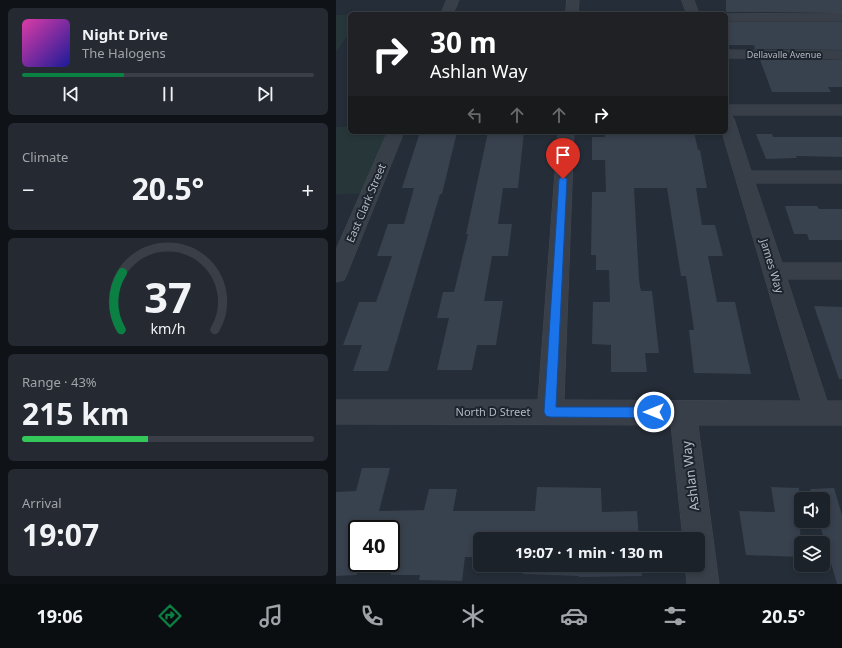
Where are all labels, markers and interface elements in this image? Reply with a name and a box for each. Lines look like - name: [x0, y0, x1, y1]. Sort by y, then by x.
- text: 30 m: [430, 23, 497, 61]
- text: Night Drive: [82, 24, 168, 44]
- icon: right: [364, 28, 416, 80]
- text: The Halogens: [82, 44, 166, 62]
- street label: Dellavalle Avenue: [747, 48, 821, 61]
- text: Ashlan Way: [430, 59, 527, 83]
- icon: previous: [60, 83, 82, 105]
- icon: pause: [157, 83, 179, 105]
- icon: next: [254, 83, 276, 105]
- icon: left: [464, 104, 486, 126]
- icon: ahead: [506, 104, 528, 126]
- icon: ahead: [548, 104, 570, 126]
- icon: right: [590, 104, 612, 126]
- pin: [546, 138, 580, 179]
- icon: arrive: [552, 144, 574, 166]
- text: Climate: [22, 148, 68, 166]
- street label: East Clark Street: [342, 161, 389, 245]
- text: 20.5°: [132, 168, 204, 209]
- text: −: [22, 174, 35, 204]
- text: +: [301, 174, 314, 204]
- street label: James Way: [757, 236, 788, 295]
- text: 37: [144, 269, 192, 325]
- text: km/h: [150, 319, 186, 338]
- text: Range · 43%: [22, 373, 97, 391]
- position arrow: [633, 391, 675, 433]
- text: 215 km: [22, 393, 129, 434]
- street label: North D Street: [456, 404, 530, 419]
- street label: Ashlan Way: [677, 440, 703, 512]
- map controls: [794, 492, 830, 572]
- button: sound: [794, 492, 830, 528]
- text: Arrival: [22, 494, 62, 512]
- text: 19:07: [22, 514, 99, 555]
- speed limit sign: 40: [348, 520, 400, 572]
- button: layers: [794, 536, 830, 572]
- text: 19:07 · 1 min · 130 m: [515, 542, 663, 562]
- icon: directions: [156, 602, 184, 630]
- icon: music: [257, 602, 285, 630]
- icon: phone: [358, 602, 386, 630]
- icon: climate: [459, 602, 487, 630]
- icon: car: [560, 602, 588, 630]
- icon: filters: [661, 602, 689, 630]
- text: 19:06: [37, 604, 83, 628]
- text: 20.5°: [762, 604, 805, 628]

